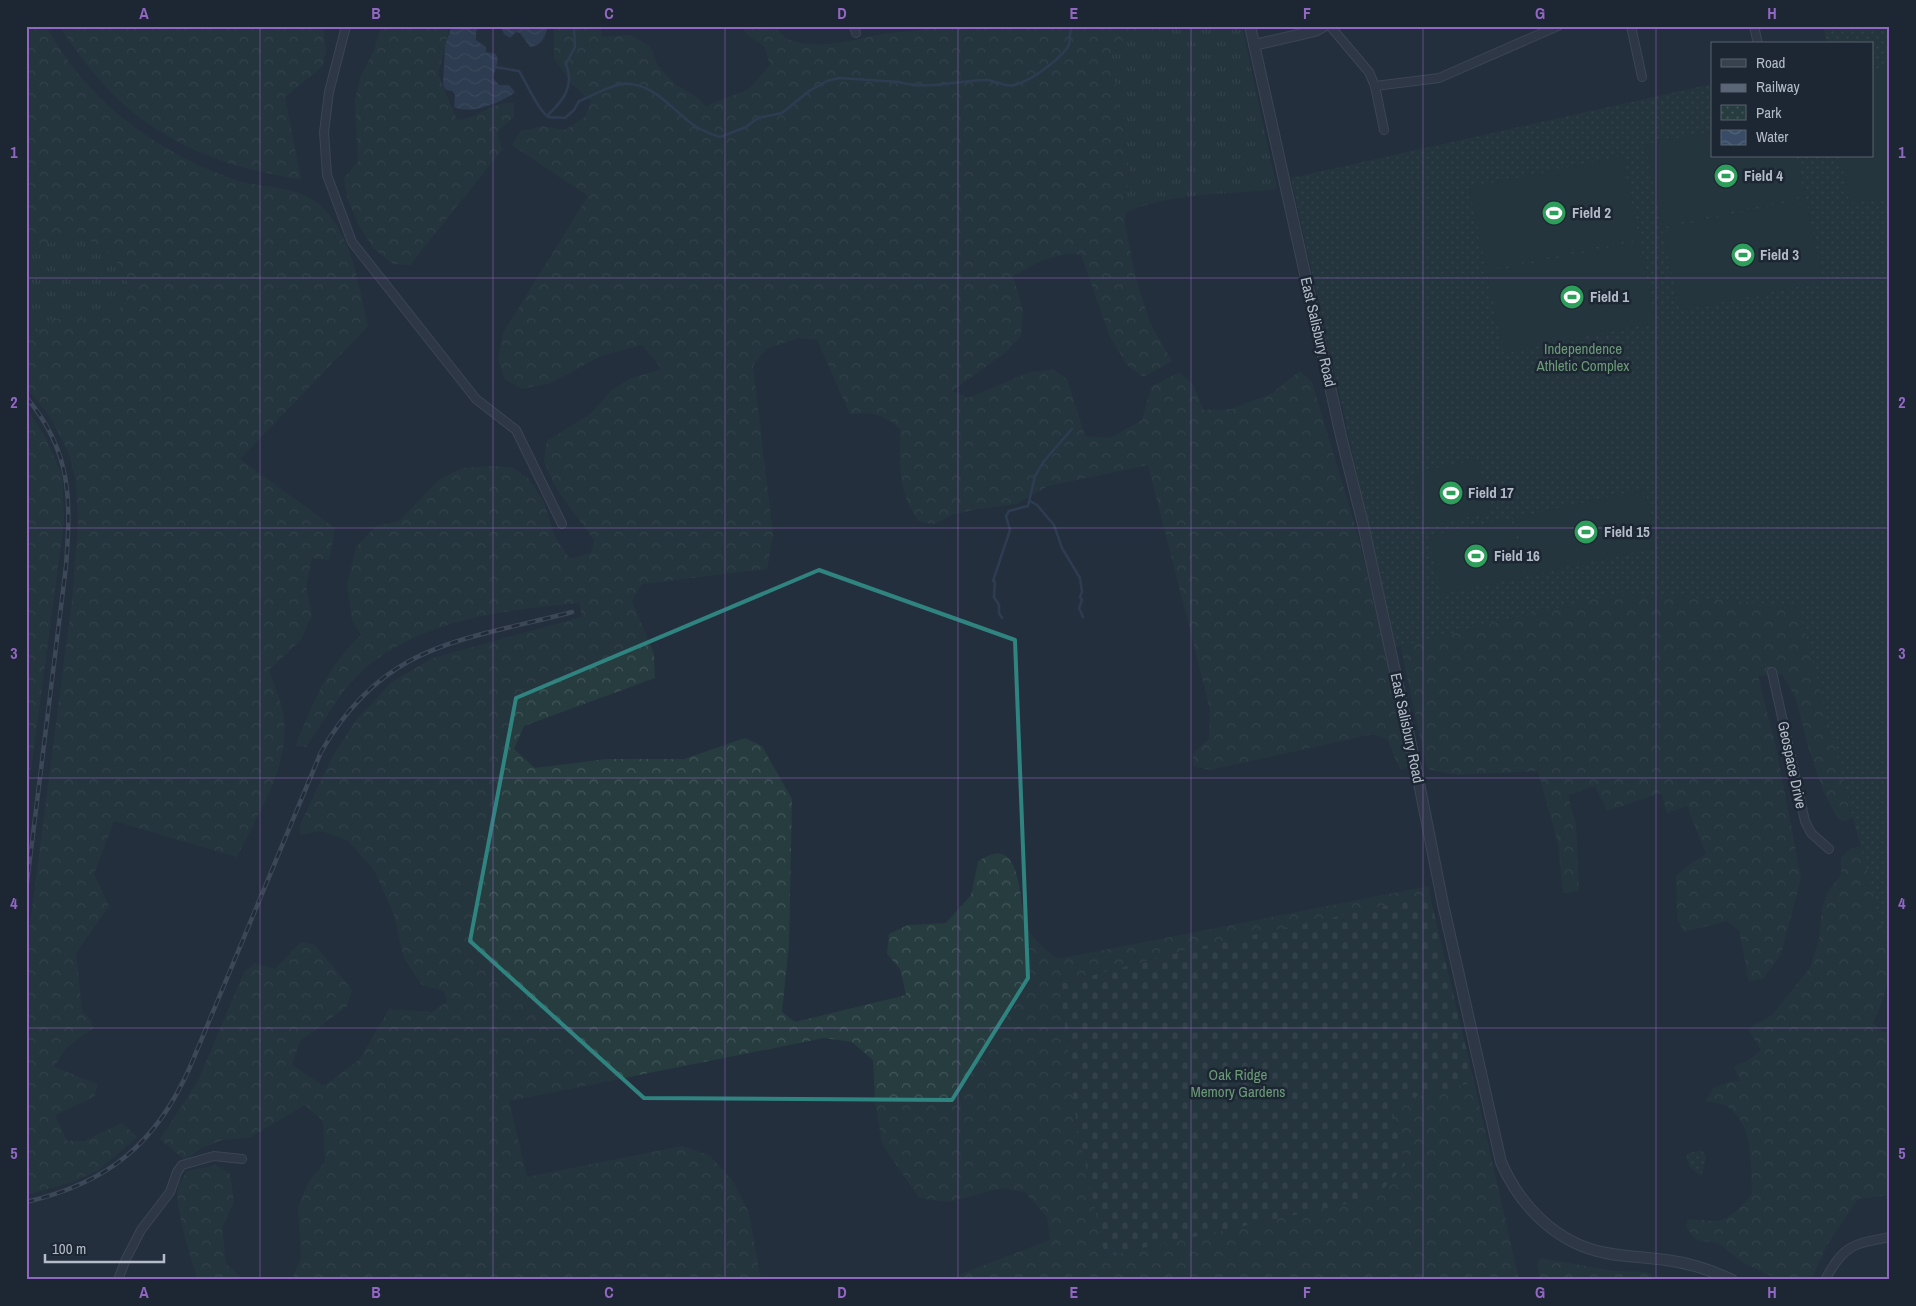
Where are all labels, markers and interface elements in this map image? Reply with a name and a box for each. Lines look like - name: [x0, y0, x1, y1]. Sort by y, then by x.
- text: A: [139, 2, 149, 24]
- text: B: [371, 2, 381, 24]
- text: C: [604, 2, 614, 24]
- text: D: [837, 2, 847, 24]
- text: E: [1070, 2, 1079, 24]
- text: F: [1303, 2, 1311, 24]
- text: G: [1535, 2, 1545, 24]
- text: H: [1767, 2, 1777, 24]
- legend: [1711, 42, 1874, 158]
- text: Road: [1756, 52, 1785, 73]
- text: Railway: [1756, 76, 1801, 97]
- text: Park: [1756, 102, 1782, 123]
- text: Water: [1756, 126, 1788, 147]
- text: 1: [10, 141, 18, 163]
- text: 1: [1898, 141, 1906, 163]
- sports icon: Field 4: [1713, 163, 1739, 189]
- place label: Field 4: [1744, 165, 1783, 186]
- sports icon: Field 2: [1541, 200, 1567, 226]
- place label: Field 2: [1572, 202, 1611, 223]
- sports icon: Field 3: [1730, 242, 1756, 268]
- place label: Field 3: [1760, 244, 1799, 265]
- street label: East Salisbury Road: [1296, 275, 1341, 389]
- sports icon: Field 1: [1559, 284, 1585, 310]
- place label: Field 1: [1590, 286, 1629, 307]
- park label: Independence Athletic Complex: [1536, 338, 1630, 376]
- text: 2: [10, 391, 18, 413]
- text: 2: [1898, 391, 1906, 413]
- sports icon: Field 17: [1438, 480, 1464, 506]
- place label: Field 17: [1468, 482, 1514, 503]
- sports icon: Field 15: [1573, 519, 1599, 545]
- place label: Field 15: [1604, 521, 1650, 542]
- sports icon: Field 16: [1463, 543, 1489, 569]
- place label: Field 16: [1494, 545, 1540, 566]
- text: 3: [10, 642, 18, 664]
- text: 3: [1898, 642, 1906, 664]
- street label: East Salisbury Road: [1386, 671, 1429, 785]
- street label: Geospace Drive: [1773, 719, 1812, 811]
- text: 4: [10, 892, 18, 914]
- text: 4: [1898, 892, 1906, 914]
- park label: Oak Ridge Memory Gardens: [1190, 1064, 1286, 1102]
- text: 5: [10, 1142, 18, 1164]
- text: 5: [1898, 1142, 1906, 1164]
- scale bar: [45, 1231, 164, 1263]
- text: 100 m: [52, 1238, 86, 1259]
- text: A: [139, 1281, 149, 1303]
- text: B: [371, 1281, 381, 1303]
- text: C: [604, 1281, 614, 1303]
- text: D: [837, 1281, 847, 1303]
- text: E: [1070, 1281, 1079, 1303]
- text: F: [1303, 1281, 1311, 1303]
- text: G: [1535, 1281, 1545, 1303]
- text: H: [1767, 1281, 1777, 1303]

